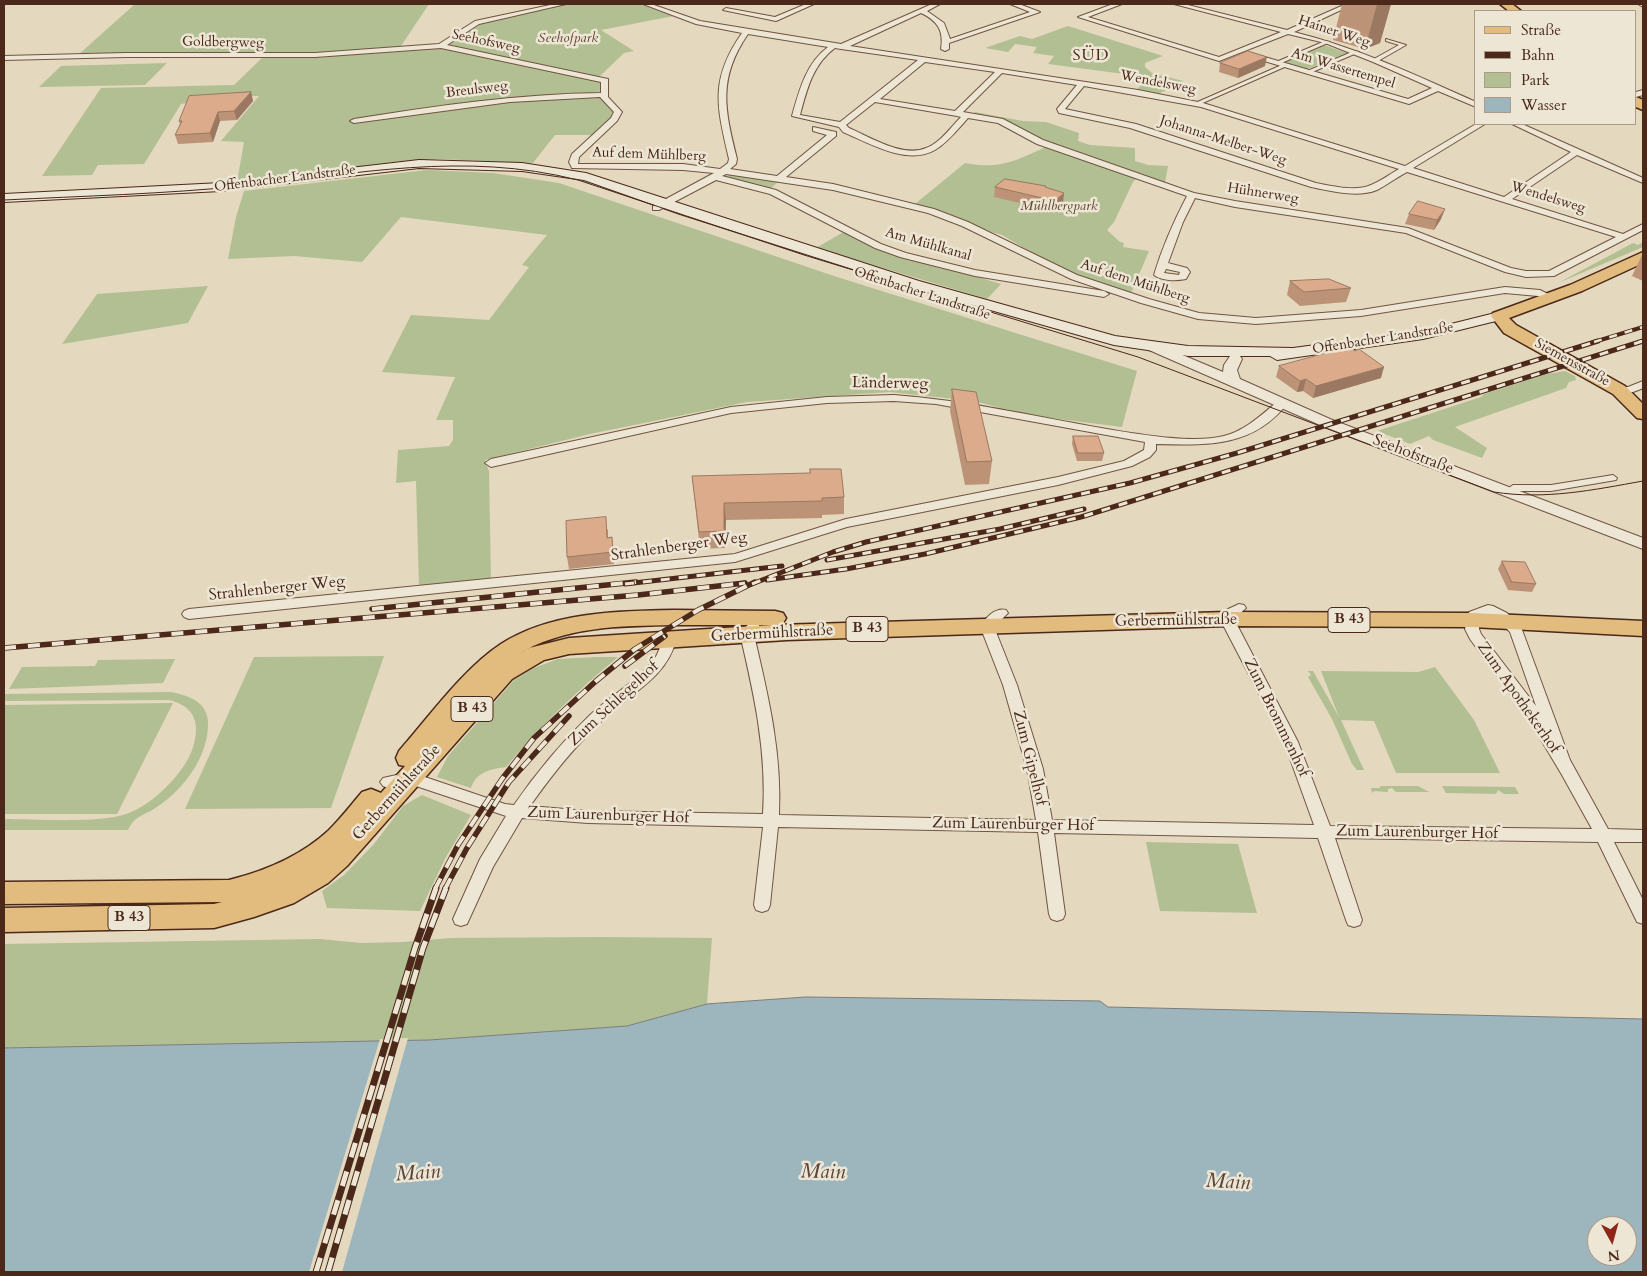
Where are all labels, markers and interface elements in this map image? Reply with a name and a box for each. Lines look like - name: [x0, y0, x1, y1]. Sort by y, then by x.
- legend: [1474, 10, 1637, 125]
- street label: Hainer Weg: [1296, 12, 1372, 52]
- text: Straße: [1521, 20, 1561, 40]
- street label: Seehofsweg: [450, 27, 522, 57]
- park label: Seehofpark: [538, 31, 598, 47]
- street label: Goldbergweg: [182, 34, 264, 52]
- street label: Am Wassertempel: [1289, 45, 1397, 93]
- text: Bahn: [1521, 45, 1554, 65]
- district label: SÜD: [1072, 46, 1110, 66]
- street label: Wendelsweg: [1118, 67, 1198, 99]
- text: Park: [1521, 70, 1550, 90]
- street label: Breulsweg: [445, 78, 509, 102]
- text: Wasser: [1521, 95, 1566, 115]
- street label: Johanna-Melber-Weg: [1158, 113, 1288, 169]
- street label: Auf dem Mühlberg: [592, 145, 706, 165]
- street label: Offenbacher Landstraße: [213, 162, 357, 196]
- street label: Wendelsweg: [1509, 179, 1587, 217]
- street label: Hühnerweg: [1226, 180, 1300, 208]
- park label: Mühlbergpark: [1020, 199, 1098, 215]
- street label: Am Mühlkanal: [883, 225, 973, 265]
- street label: Auf dem Mühlberg: [1078, 256, 1192, 308]
- street label: Offenbacher Landstraße: [852, 264, 992, 324]
- street label: Offenbacher Landstraße: [1311, 320, 1455, 358]
- street label: Siemensstraße: [1532, 336, 1612, 390]
- street label: Länderweg: [852, 374, 928, 394]
- street label: Seehofstraße: [1370, 431, 1456, 479]
- street label: Strahlenberger Weg: [610, 528, 748, 566]
- street label: Strahlenberger Weg: [208, 572, 346, 606]
- road number: B 43: [1328, 608, 1370, 632]
- street label: Gerbermühlstraße: [1115, 610, 1237, 632]
- road number: B 43: [846, 616, 888, 642]
- street label: Gerbermühlstraße: [710, 621, 834, 647]
- street label: Zum Apothekerhof: [1472, 639, 1564, 757]
- street label: Zum Brommenhof: [1239, 656, 1313, 780]
- street label: Zum Schlegelhof: [565, 657, 663, 751]
- road number: B 43: [451, 696, 493, 722]
- street label: Zum Gipelhof: [1008, 708, 1050, 808]
- street label: Gerbermühlstraße: [349, 741, 445, 845]
- street label: Zum Laurenburger Hof: [527, 804, 689, 828]
- street label: Zum Laurenburger Hof: [932, 814, 1094, 836]
- street label: Zum Laurenburger Hof: [1336, 822, 1498, 844]
- road number: B 43: [108, 906, 150, 930]
- water label: Main: [395, 1160, 441, 1188]
- water label: Main: [800, 1160, 846, 1186]
- water label: Main: [1205, 1169, 1251, 1197]
- north arrow: [1587, 1216, 1637, 1266]
- text: N: [1607, 1245, 1621, 1266]

